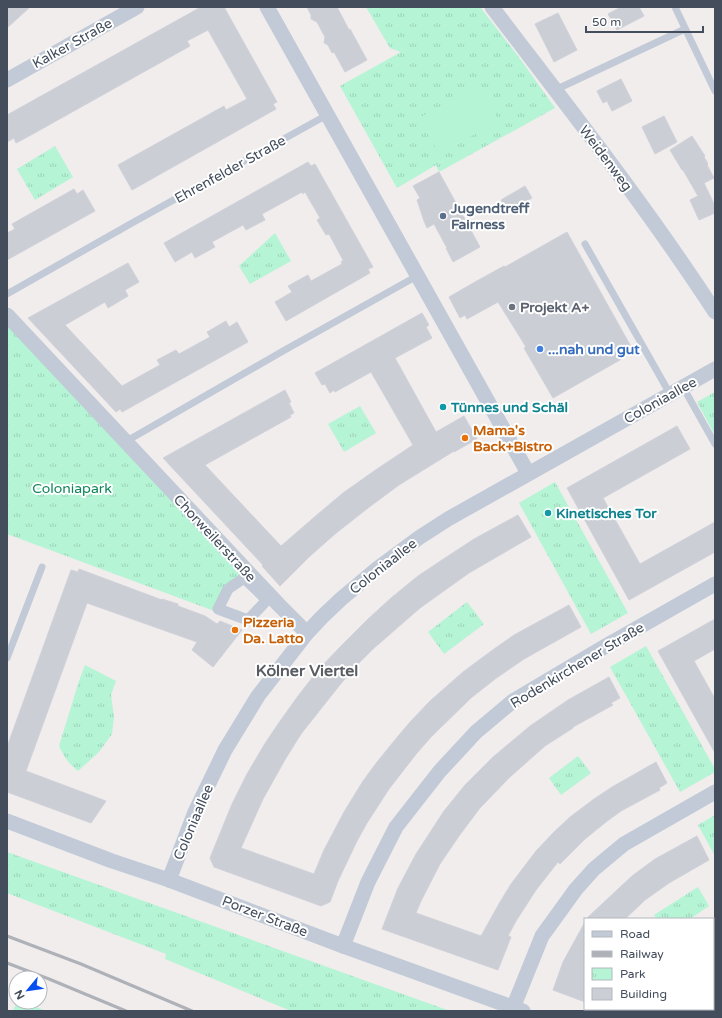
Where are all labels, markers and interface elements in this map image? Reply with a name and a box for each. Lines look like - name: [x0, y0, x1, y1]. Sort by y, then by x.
- scale bar: [586, 8, 703, 34]
- street label: Kalker Straße: [29, 15, 115, 72]
- text: 50 m: [592, 15, 621, 29]
- street label: Weidenweg: [575, 122, 636, 195]
- street label: Ehrenfelder Straße: [172, 132, 289, 207]
- place label: Jugendtreff Fairness: [450, 200, 531, 233]
- marker: Jugendtreff Fairness: [438, 211, 448, 221]
- place label: Projekt A+: [520, 299, 590, 316]
- marker: Projekt A+: [507, 302, 517, 312]
- place label: ...nah und gut: [548, 341, 640, 358]
- marker: ...nah und gut: [535, 344, 545, 354]
- street label: Coloniaallee: [621, 373, 700, 427]
- place label: Tünnes und Schäl: [450, 399, 568, 416]
- marker: Tünnes und Schäl: [438, 402, 448, 412]
- place label: Mama's Back+Bistro: [473, 422, 553, 455]
- marker: Mama's Back+Bistro: [460, 433, 470, 443]
- park label: Coloniapark: [32, 480, 112, 497]
- street label: Chorweilerstraße: [170, 491, 259, 586]
- place label: Kinetisches Tor: [556, 505, 657, 522]
- marker: Kinetisches Tor: [543, 508, 553, 518]
- street label: Coloniaallee: [346, 535, 420, 598]
- place label: Pizzeria Da. Latto: [243, 614, 304, 647]
- street label: Rodenkirchener Straße: [507, 619, 647, 712]
- marker: Pizzeria Da. Latto: [230, 625, 240, 635]
- district label: Kölner Viertel: [256, 661, 358, 681]
- street label: Coloniaallee: [170, 782, 217, 863]
- street label: Porzer Straße: [220, 892, 310, 941]
- legend: [584, 918, 714, 1010]
- text: Road: [620, 927, 650, 941]
- text: Railway: [620, 947, 664, 961]
- text: Park: [620, 967, 646, 981]
- north arrow: [8, 970, 48, 1010]
- text: Building: [620, 987, 667, 1001]
- text: N: [12, 988, 28, 1002]

